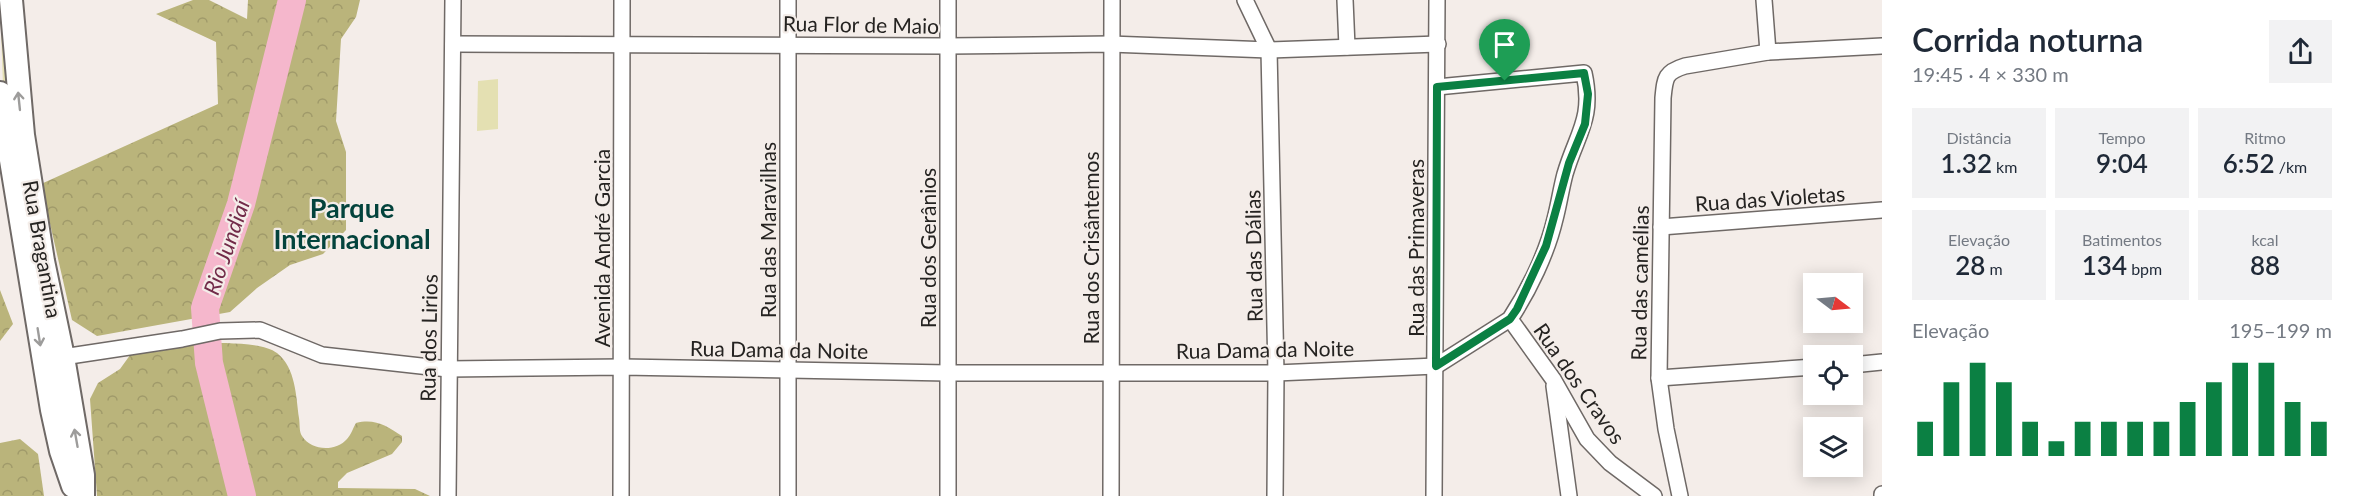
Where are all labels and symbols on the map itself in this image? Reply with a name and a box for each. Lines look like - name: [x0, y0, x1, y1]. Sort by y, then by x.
- street label: Rua Flor de Maio: [783, 10, 939, 38]
- pin: [1479, 19, 1530, 81]
- one-way arrow: [13, 92, 24, 111]
- street label: Rua das Maravilhas: [755, 142, 780, 318]
- street label: Avenida André Garcia: [589, 149, 614, 347]
- street label: Rua dos Crisântemos: [1078, 152, 1103, 344]
- street label: Rua das Primaveras: [1403, 159, 1428, 337]
- street label: Rua dos Gerânios: [915, 168, 940, 328]
- street label: Rua Bragantina: [19, 178, 67, 320]
- street label: Rua das Violetas: [1694, 180, 1846, 216]
- street label: Rua das Dálias: [1239, 190, 1267, 322]
- district label: Parque Internacional: [273, 191, 431, 255]
- water label: Rio Jundiaí: [197, 194, 255, 298]
- street label: Rua das camélias: [1625, 205, 1653, 361]
- north arrow: [1803, 273, 1863, 333]
- street label: Rua dos Lirios: [414, 274, 442, 402]
- street label: Rua dos Cravos: [1529, 318, 1631, 448]
- one-way arrow: [34, 327, 45, 347]
- street label: Rua Dama da Noite: [690, 335, 868, 363]
- street label: Rua Dama da Noite: [1176, 335, 1354, 363]
- one-way arrow: [71, 429, 82, 448]

